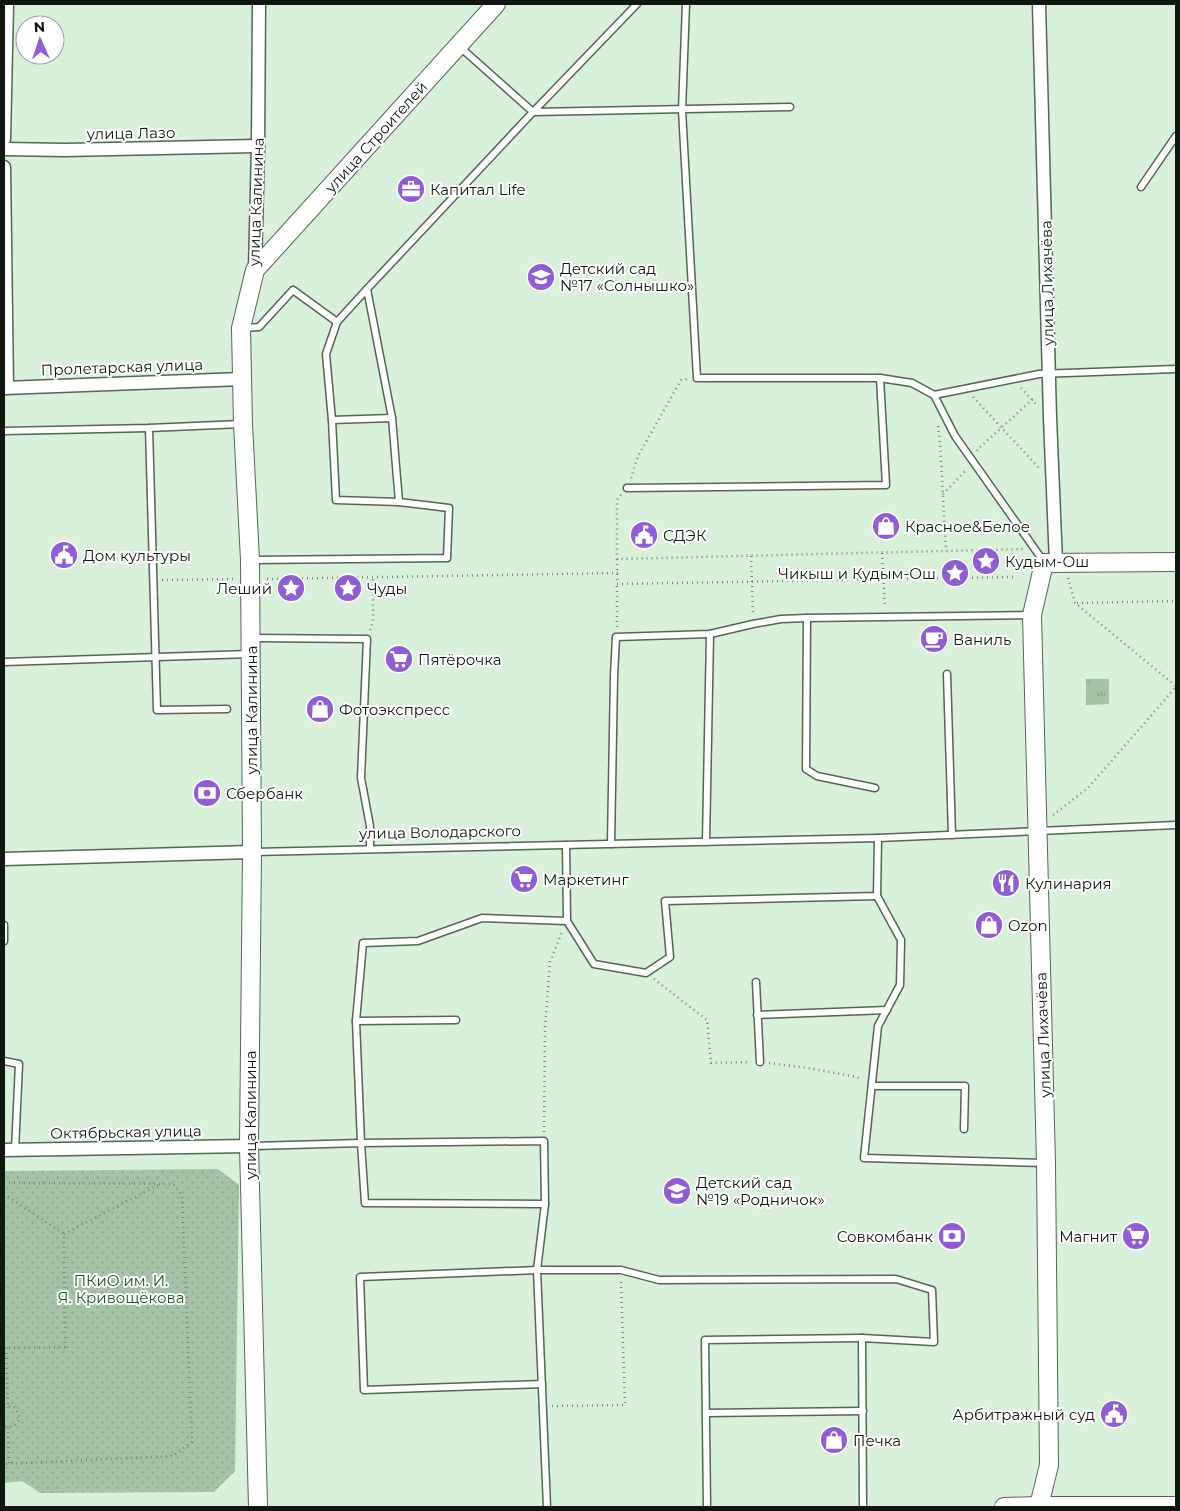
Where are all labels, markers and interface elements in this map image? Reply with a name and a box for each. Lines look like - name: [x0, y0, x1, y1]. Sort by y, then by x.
- north arrow: [15, 15, 65, 65]
- text: N: [33, 18, 45, 36]
- street label: улица Строителей: [320, 77, 431, 197]
- street label: улица Лазо: [85, 123, 176, 143]
- street label: улица Калинина: [244, 137, 268, 268]
- office icon: Капитал Life: [396, 174, 426, 204]
- place label: Капитал Life: [430, 180, 526, 199]
- street label: улица Лихачёва: [1036, 220, 1058, 347]
- place label: Детский сад №17 «Солнышко»: [560, 259, 694, 295]
- school or university icon: Детский сад №17 «Солнышко»: [526, 262, 556, 292]
- street label: Пролетарская улица: [41, 355, 203, 379]
- shop icon: Красное&Белое: [871, 511, 901, 541]
- place label: Красное&Белое: [905, 517, 1030, 536]
- public building icon: СДЭК: [629, 520, 659, 550]
- place label: СДЭК: [663, 526, 707, 545]
- public building icon: Дом культуры: [49, 540, 79, 570]
- place label: Дом культуры: [83, 546, 191, 565]
- place icon: Кудым-Ош: [971, 546, 1001, 576]
- place label: Кудым-Ош: [1005, 552, 1089, 571]
- place icon: Чикыш и Кудым-Ош: [940, 558, 970, 588]
- place label: Чикыш и Кудым-Ош: [778, 564, 936, 583]
- place icon: Леший: [276, 573, 306, 603]
- place icon: Чуды: [333, 573, 363, 603]
- place label: Леший: [216, 579, 272, 598]
- place label: Чуды: [367, 579, 407, 598]
- cafe icon: Ваниль: [919, 624, 949, 654]
- place label: Ваниль: [953, 630, 1011, 649]
- supermarket icon: Пятёрочка: [384, 644, 414, 674]
- street label: улица Калинина: [242, 646, 261, 775]
- place label: Пятёрочка: [418, 650, 502, 669]
- shop icon: Фотоэкспресс: [305, 694, 335, 724]
- place label: Фотоэкспресс: [339, 700, 450, 719]
- bank icon: Сбербанк: [192, 778, 222, 808]
- place label: Сбербанк: [226, 784, 303, 803]
- street label: улица Володарского: [358, 821, 521, 843]
- supermarket icon: Маркетинг: [509, 864, 539, 894]
- restaurant icon: Кулинария: [991, 868, 1021, 898]
- place label: Маркетинг: [543, 870, 629, 889]
- place label: Кулинария: [1025, 874, 1112, 893]
- shop icon: Ozon: [974, 910, 1004, 940]
- place label: Ozon: [1008, 916, 1048, 935]
- street label: улица Лихачёва: [1031, 972, 1055, 1099]
- street label: улица Калинина: [241, 1051, 260, 1180]
- street label: Октябрьская улица: [50, 1121, 202, 1143]
- place label: Детский сад №19 «Родничок»: [696, 1173, 825, 1209]
- school or university icon: Детский сад №19 «Родничок»: [662, 1176, 692, 1206]
- bank icon: Совкомбанк: [937, 1221, 967, 1251]
- supermarket icon: Магнит: [1121, 1221, 1151, 1251]
- place label: Совкомбанк: [837, 1227, 933, 1246]
- place label: Магнит: [1059, 1227, 1118, 1246]
- park label: ПКиО им. И. Я. Кривощёкова: [58, 1271, 184, 1307]
- public building icon: Арбитражный суд: [1099, 1399, 1129, 1429]
- place label: Арбитражный суд: [953, 1405, 1095, 1424]
- shop icon: Печка: [819, 1425, 849, 1455]
- place label: Печка: [853, 1431, 901, 1450]

